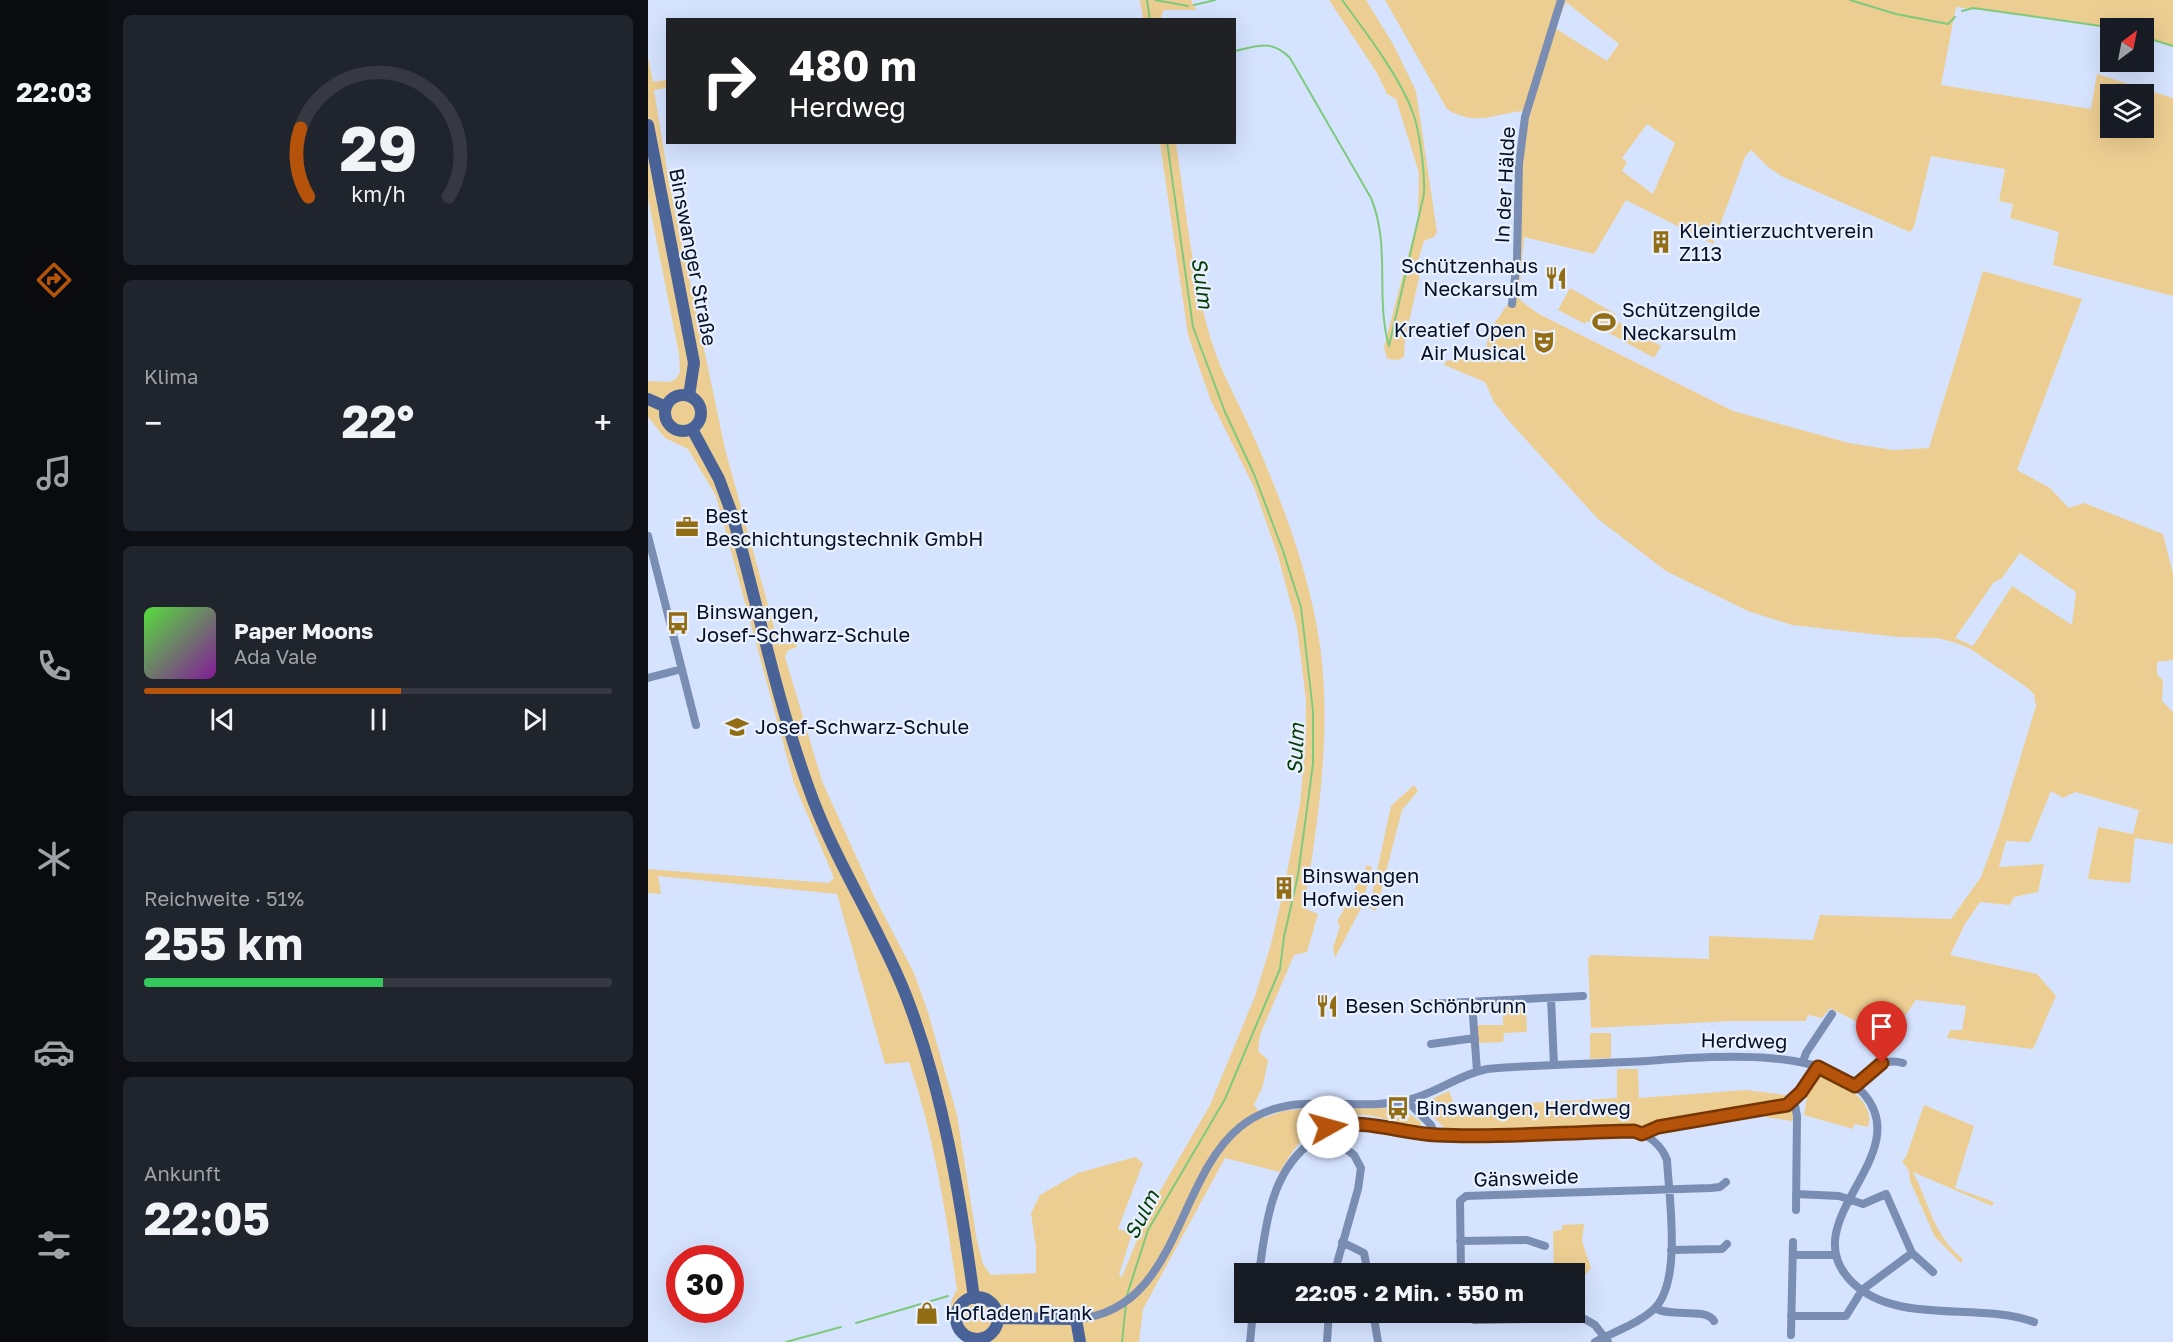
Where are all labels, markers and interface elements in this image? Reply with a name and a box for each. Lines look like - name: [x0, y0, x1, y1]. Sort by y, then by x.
- north arrow: [2100, 18, 2154, 72]
- map controls: [2100, 18, 2154, 138]
- text: 480 m: [789, 40, 917, 90]
- icon: right: [690, 42, 768, 120]
- text: 22:03: [16, 76, 92, 108]
- button: layers: [2100, 84, 2154, 138]
- text: Herdweg: [789, 91, 906, 123]
- text: 29: [339, 110, 417, 185]
- street label: In der Hälde: [1489, 126, 1519, 244]
- street label: Binswanger Straße: [665, 166, 723, 348]
- text: km/h: [351, 182, 405, 208]
- place label: Kleintierzuchtverein Z113: [1679, 218, 1874, 265]
- building icon: Kleintierzuchtverein Z113: [1648, 229, 1674, 255]
- place label: Schützenhaus Neckarsulm: [1401, 253, 1538, 300]
- water label: Sulm: [1187, 256, 1220, 312]
- icon: directions: [33, 259, 75, 301]
- restaurant icon: Schützenhaus Neckarsulm: [1543, 265, 1569, 291]
- place label: Schützengilde Neckarsulm: [1622, 297, 1760, 344]
- sports icon: Schützengilde Neckarsulm: [1591, 309, 1617, 335]
- place label: Kreatief Open Air Musical: [1394, 317, 1526, 364]
- theatre icon: Kreatief Open Air Musical: [1531, 329, 1557, 355]
- text: Klima: [144, 364, 198, 388]
- text: 22°: [342, 394, 414, 448]
- text: −: [144, 403, 162, 442]
- text: +: [594, 403, 612, 442]
- icon: music: [33, 452, 75, 494]
- place label: Best Beschichtungstechnik GmbH: [705, 503, 984, 550]
- office icon: Best Beschichtungstechnik GmbH: [674, 514, 700, 540]
- place label: Binswangen, Josef-Schwarz-Schule: [696, 599, 910, 646]
- bus stop icon: Binswangen, Josef-Schwarz-Schule: [665, 610, 691, 636]
- text: Paper Moons: [234, 617, 373, 644]
- text: Ada Vale: [234, 644, 317, 668]
- icon: phone: [33, 645, 75, 687]
- icon: previous: [206, 703, 239, 736]
- icon: pause: [362, 703, 395, 736]
- icon: next: [518, 703, 551, 736]
- school or university icon: Josef-Schwarz-Schule: [724, 714, 750, 740]
- place label: Josef-Schwarz-Schule: [755, 714, 969, 738]
- water label: Sulm: [1281, 721, 1309, 775]
- icon: climate: [33, 838, 75, 880]
- place label: Binswangen Hofwiesen: [1302, 863, 1419, 910]
- building icon: Binswangen Hofwiesen: [1271, 875, 1297, 901]
- text: Reichweite · 51%: [144, 886, 304, 910]
- text: 255 km: [144, 916, 303, 970]
- restaurant icon: Besen Schönbrunn: [1314, 993, 1340, 1019]
- place label: Besen Schönbrunn: [1345, 993, 1527, 1017]
- pin: [1856, 1001, 1907, 1063]
- icon: arrive: [1865, 1010, 1898, 1043]
- street label: Herdweg: [1701, 1027, 1788, 1053]
- icon: car: [33, 1031, 75, 1073]
- position arrow: [1296, 1095, 1360, 1159]
- bus stop icon: Binswangen, Herdweg: [1385, 1095, 1411, 1121]
- place label: Binswangen, Herdweg: [1416, 1095, 1631, 1119]
- text: Ankunft: [144, 1161, 221, 1185]
- street label: Gänsweide: [1473, 1163, 1579, 1191]
- water label: Sulm: [1118, 1184, 1165, 1243]
- text: 22:05: [144, 1191, 270, 1245]
- icon: filters: [33, 1224, 75, 1266]
- speed limit sign: 30: [666, 1245, 744, 1323]
- text: 22:05 · 2 Min. · 550 m: [1295, 1279, 1524, 1306]
- shop icon: Hofladen Frank: [914, 1300, 940, 1326]
- place label: Hofladen Frank: [945, 1300, 1093, 1324]

